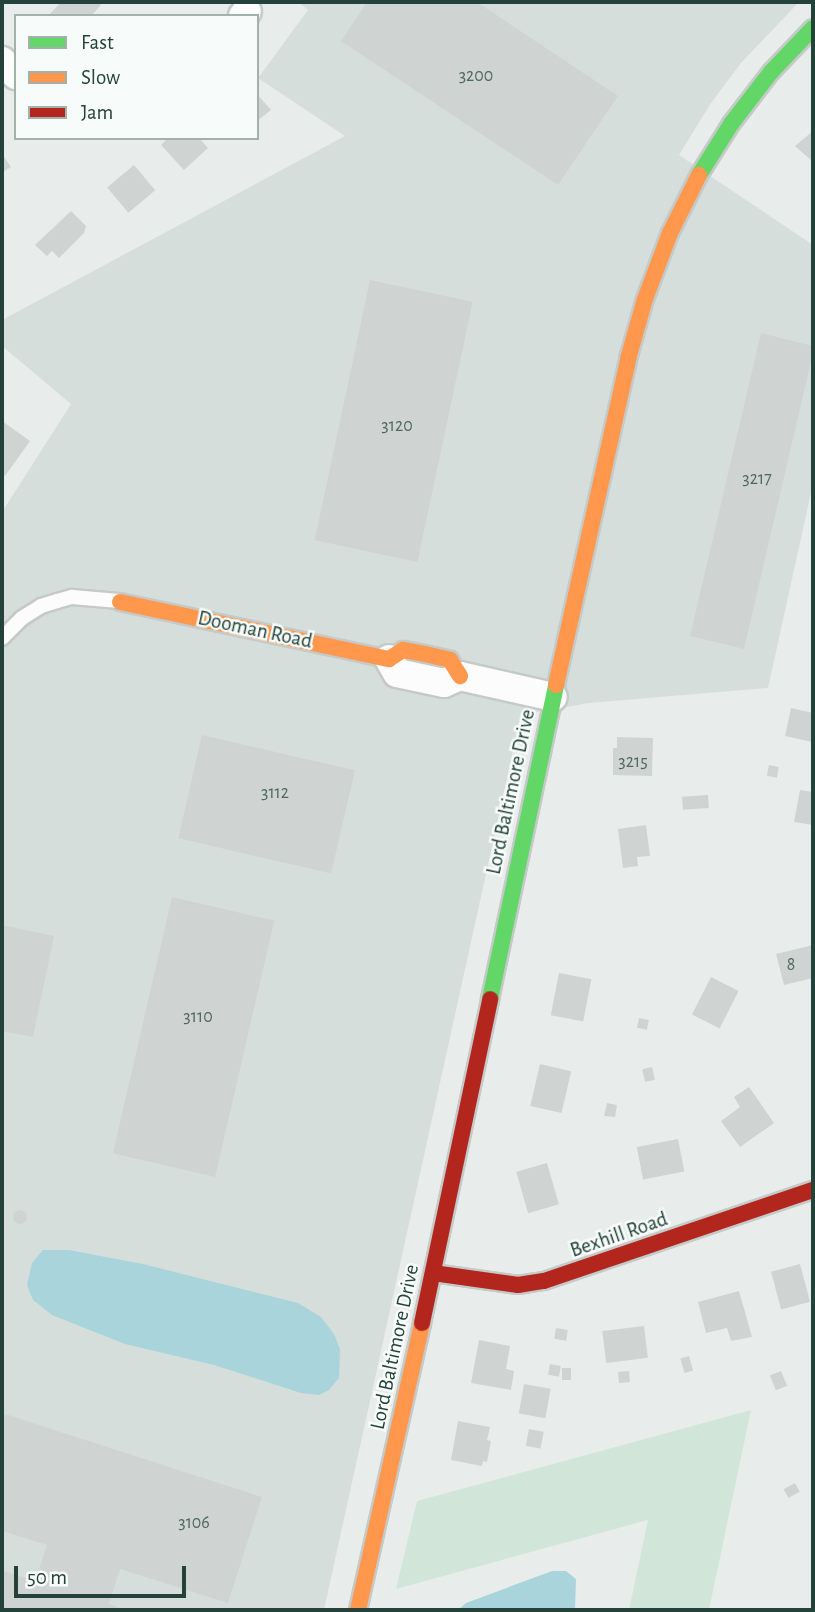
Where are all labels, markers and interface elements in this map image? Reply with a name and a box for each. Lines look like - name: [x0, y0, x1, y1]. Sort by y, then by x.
- legend: [14, 14, 259, 140]
- text: Fast: [81, 32, 114, 53]
- house number: 3200: [459, 65, 493, 87]
- text: Slow: [81, 67, 120, 88]
- text: Jam: [81, 102, 113, 123]
- house number: 3120: [381, 415, 413, 437]
- house number: 3217: [742, 468, 772, 490]
- street label: Dooman Road: [195, 606, 315, 654]
- street label: Lord Baltimore Drive: [481, 707, 541, 877]
- house number: 3215: [618, 751, 648, 773]
- house number: 3112: [261, 782, 289, 804]
- house number: 8: [787, 954, 795, 976]
- house number: 3110: [183, 1006, 213, 1028]
- street label: Bexhill Road: [567, 1207, 671, 1263]
- street label: Lord Baltimore Drive: [365, 1262, 425, 1432]
- house number: 3106: [178, 1512, 210, 1534]
- scale bar: [18, 1552, 189, 1596]
- text: 50 m: [27, 1567, 67, 1588]

